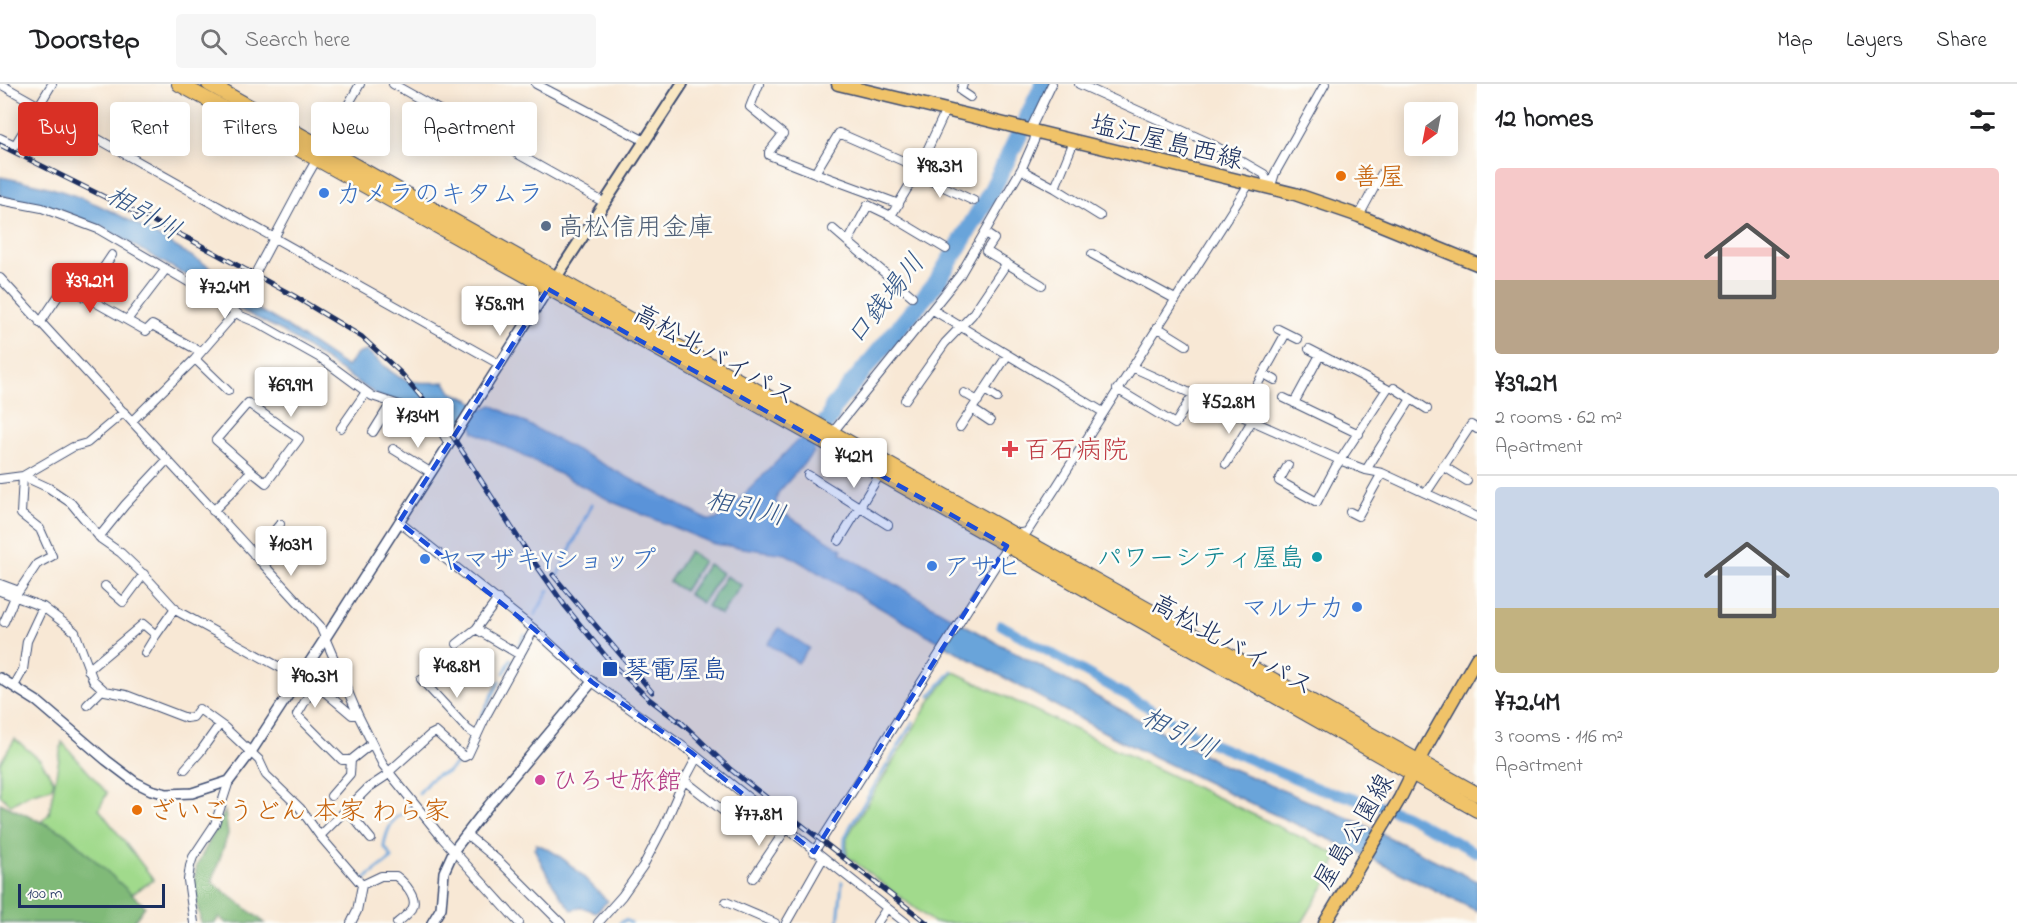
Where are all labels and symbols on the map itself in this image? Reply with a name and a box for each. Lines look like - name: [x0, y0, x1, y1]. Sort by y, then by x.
- north arrow: [1404, 102, 1458, 156]
- street label: 塩江屋島西線: [1086, 107, 1247, 181]
- pin: ¥98.3M: [891, 148, 989, 199]
- place label: 善屋: [1353, 160, 1405, 198]
- marker: 善屋: [1334, 169, 1348, 183]
- water label: 相引川: [98, 177, 188, 251]
- place label: カメラのキタムラ: [336, 177, 543, 215]
- marker: カメラのキタムラ: [317, 186, 331, 200]
- place label: 高松信用金庫: [558, 210, 714, 248]
- marker: 高松信用金庫: [539, 219, 553, 233]
- water label: 口銭場川: [838, 246, 936, 355]
- pin: ¥39.2M: [41, 263, 139, 314]
- pin: ¥72.4M: [176, 269, 274, 320]
- pin: ¥58.9M: [451, 286, 549, 337]
- street label: 高松北バイパス: [625, 296, 802, 417]
- pin: ¥69.9M: [242, 367, 340, 418]
- pin: ¥52.8M: [1180, 384, 1278, 435]
- pin: ¥134M: [376, 398, 460, 449]
- place label: 百石病院: [1024, 433, 1128, 471]
- pin: ¥42M: [818, 438, 890, 489]
- marker: 百石病院: [1001, 440, 1019, 458]
- water label: 相引川: [702, 481, 789, 538]
- pin: ¥103M: [249, 526, 333, 577]
- place label: パワーシティ屋島: [1096, 541, 1305, 579]
- place label: ヤマザキYショップ: [437, 543, 656, 581]
- place label: アサヒ: [944, 550, 1022, 588]
- marker: パワーシティ屋島: [1310, 550, 1324, 564]
- marker: ヤマザキYショップ: [418, 552, 432, 566]
- marker: アサヒ: [925, 559, 939, 573]
- street label: 高松北バイパス: [1143, 586, 1320, 707]
- place label: マルナカ: [1242, 591, 1345, 629]
- marker: マルナカ: [1350, 600, 1364, 614]
- pin: ¥48.8M: [408, 648, 506, 699]
- place label: 琴電屋島: [624, 653, 728, 691]
- pin: ¥90.3M: [266, 658, 364, 709]
- marker: 琴電屋島: [601, 660, 619, 678]
- water label: 相引川: [1134, 698, 1224, 770]
- place label: ひろせ旅館: [552, 764, 682, 802]
- street label: 屋島公園線: [1306, 767, 1405, 898]
- marker: ひろせ旅館: [533, 773, 547, 787]
- place label: ざいごうどん 本家 わら家: [149, 794, 450, 832]
- pin: ¥77.8M: [710, 796, 808, 847]
- marker: ざいごうどん 本家 わら家: [130, 803, 144, 817]
- scale bar: [18, 881, 165, 908]

